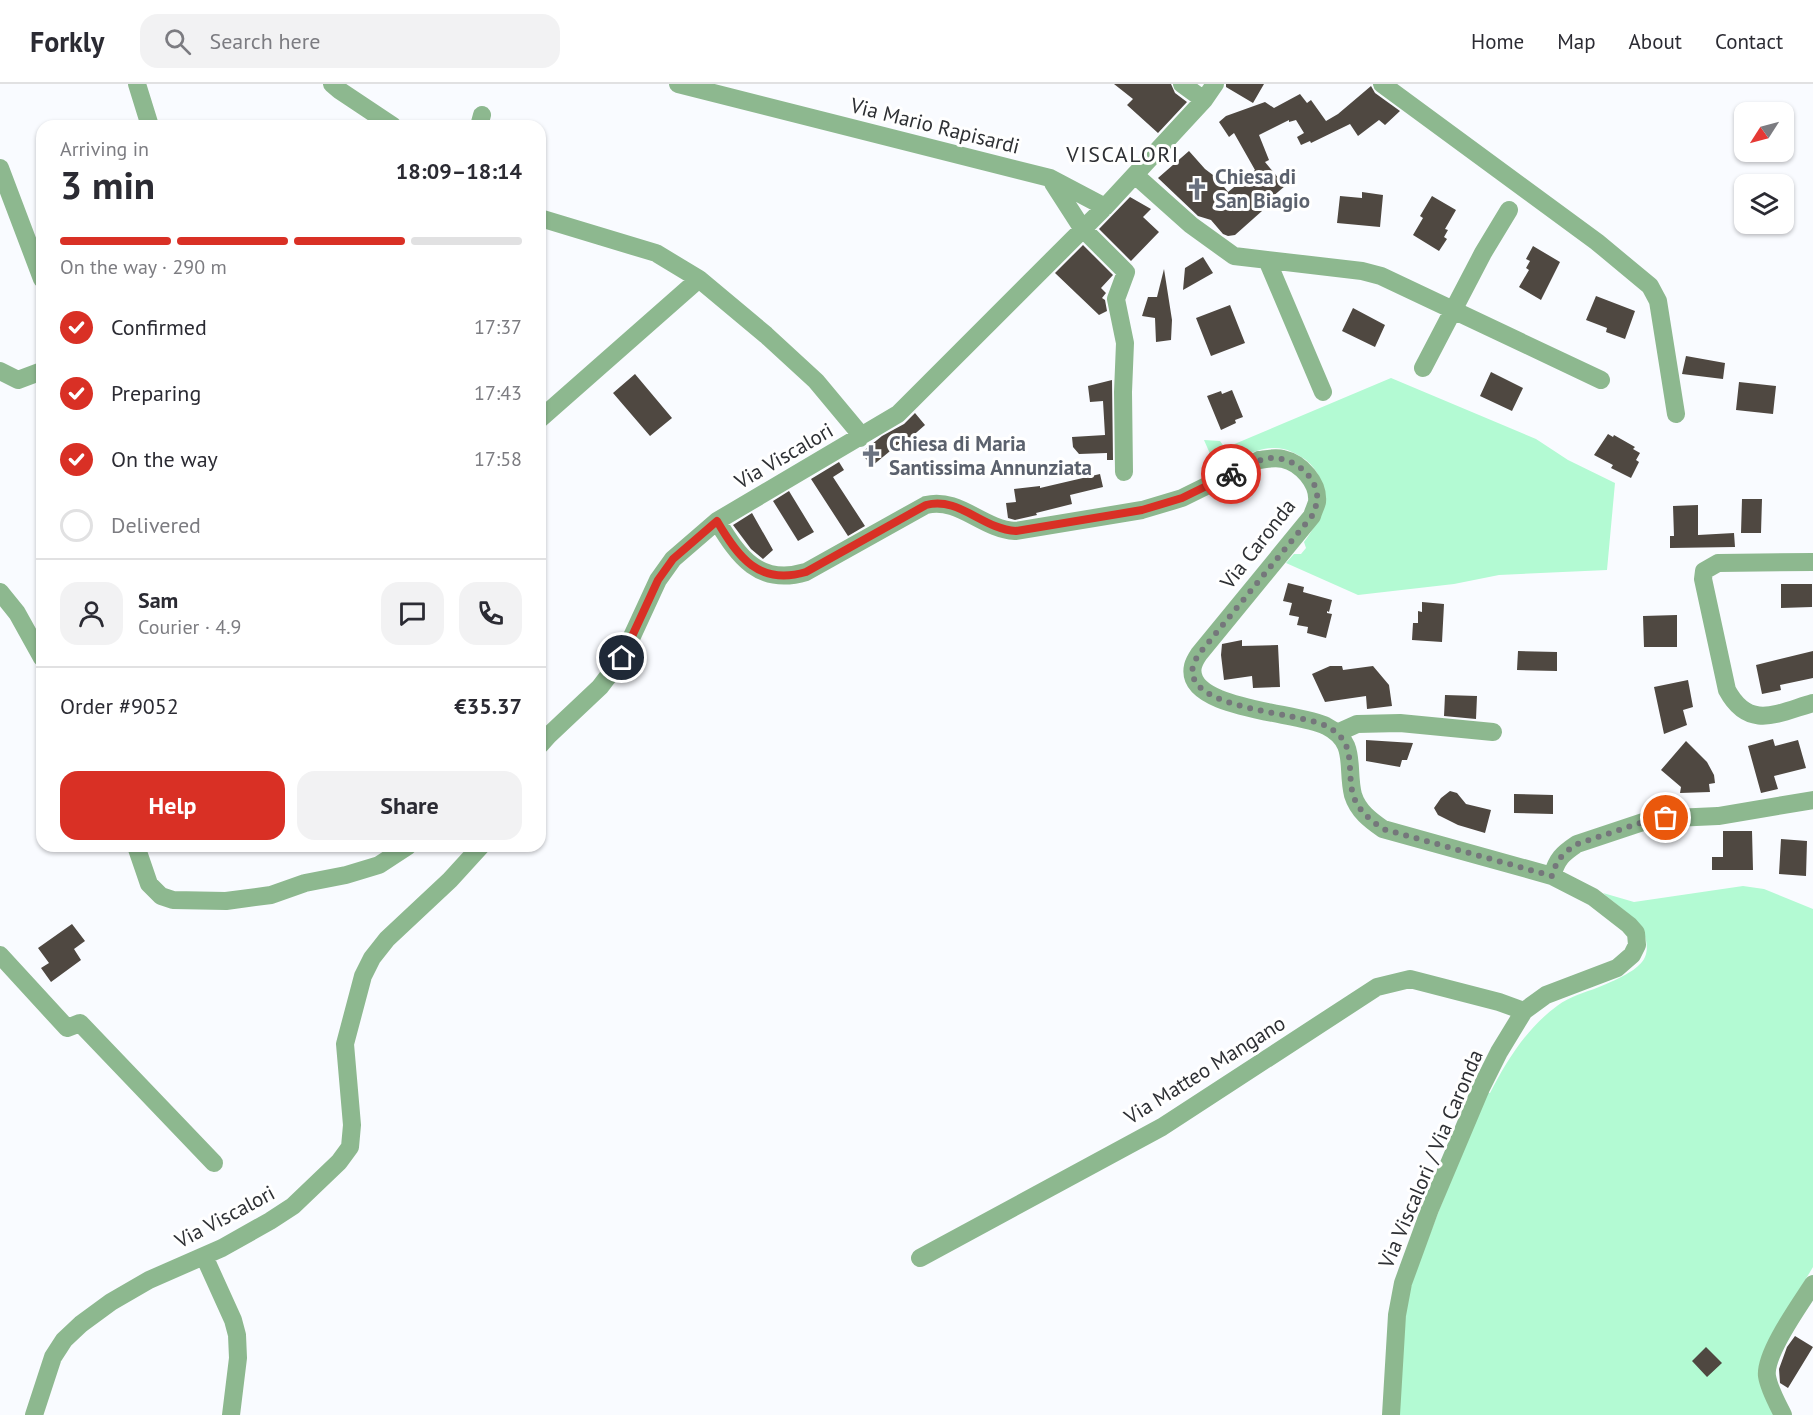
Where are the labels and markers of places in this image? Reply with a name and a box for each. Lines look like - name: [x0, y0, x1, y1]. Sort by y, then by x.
- place label: Chiesa di San Biagio: [1215, 163, 1310, 214]
- church icon: Chiesa di San Biagio: [1184, 176, 1210, 202]
- place label: Chiesa di Maria Santissima Annunziata: [889, 430, 1092, 481]
- church icon: Chiesa di Maria Santissima Annunziata: [858, 443, 884, 469]
- pin: [596, 632, 647, 683]
- pin: [1640, 792, 1691, 843]

